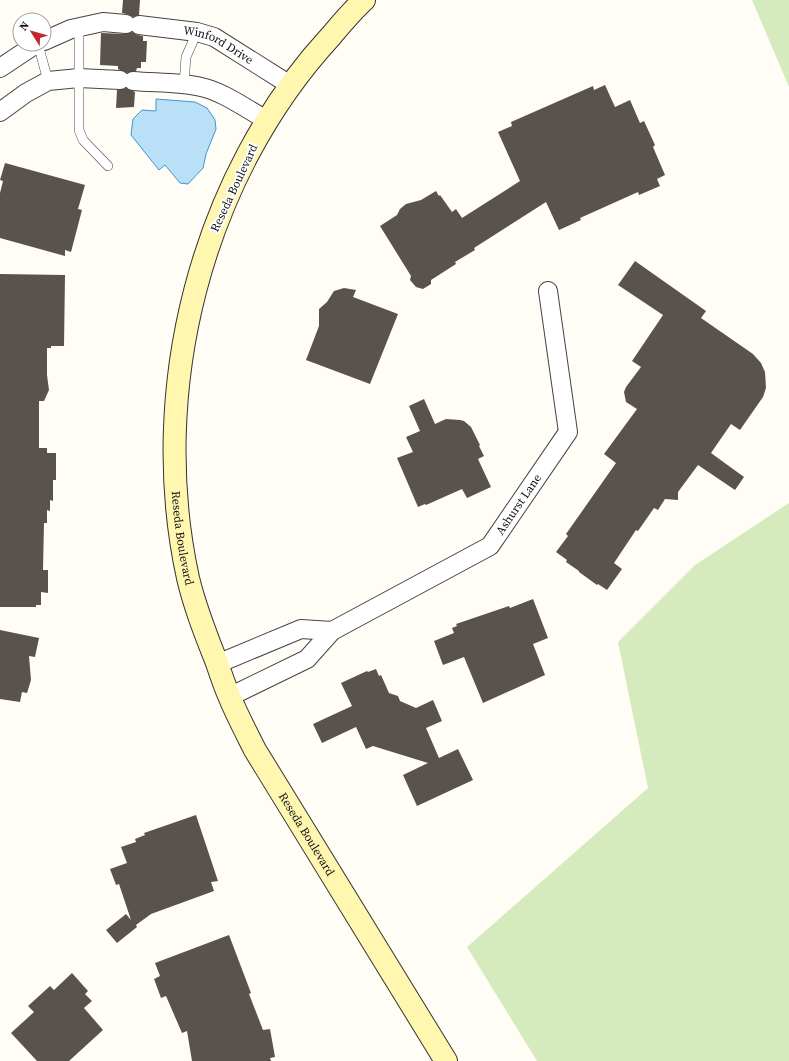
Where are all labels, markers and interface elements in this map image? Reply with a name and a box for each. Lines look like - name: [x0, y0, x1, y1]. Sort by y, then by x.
- north arrow: [12, 12, 52, 52]
- text: N: [16, 19, 33, 34]
- street label: Winford Drive: [183, 22, 256, 68]
- street label: Reseda Boulevard: [207, 141, 261, 234]
- street label: Ashurst Lane: [492, 471, 545, 538]
- street label: Reseda Boulevard: [168, 490, 198, 587]
- street label: Reseda Boulevard: [275, 789, 338, 879]

